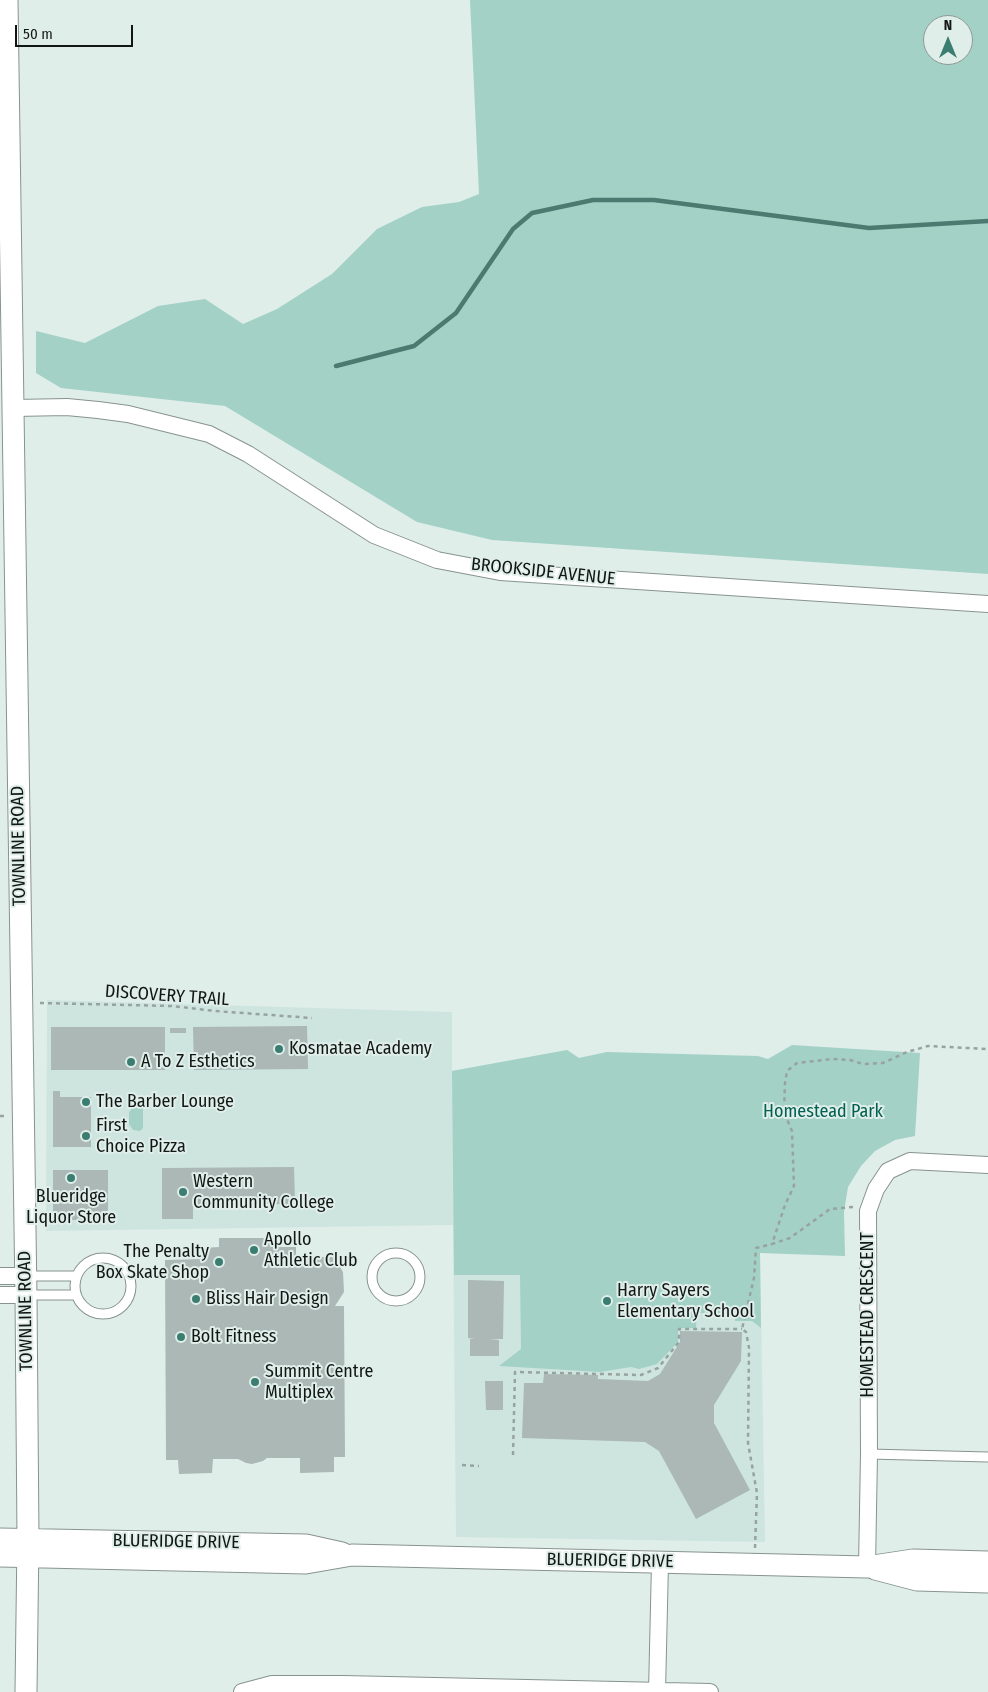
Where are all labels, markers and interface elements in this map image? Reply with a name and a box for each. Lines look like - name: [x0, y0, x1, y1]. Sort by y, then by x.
- scale bar: [18, 15, 135, 47]
- north arrow: [923, 15, 973, 65]
- text: N: [944, 17, 952, 34]
- text: 50 m: [23, 25, 53, 43]
- street label: BROOKSIDE AVENUE: [470, 554, 616, 590]
- street label: TOWNLINE ROAD: [7, 786, 31, 906]
- street label: DISCOVERY TRAIL: [104, 981, 230, 1011]
- place label: Kosmatae Academy: [289, 1038, 432, 1060]
- marker: Kosmatae Academy: [273, 1043, 285, 1055]
- place label: A To Z Esthetics: [141, 1051, 255, 1073]
- marker: A To Z Esthetics: [125, 1056, 137, 1068]
- place label: The Barber Lounge: [96, 1091, 234, 1113]
- marker: The Barber Lounge: [80, 1096, 92, 1108]
- park label: Homestead Park: [763, 1101, 883, 1123]
- place label: First Choice Pizza: [96, 1115, 186, 1158]
- marker: First Choice Pizza: [80, 1130, 92, 1142]
- place label: Western Community College: [193, 1171, 334, 1214]
- marker: Blueridge Liquor Store: [65, 1172, 77, 1184]
- place label: Blueridge Liquor Store: [26, 1186, 116, 1228]
- marker: Western Community College: [177, 1186, 189, 1198]
- place label: Apollo Athletic Club: [264, 1229, 357, 1272]
- street label: HOMESTEAD CRESCENT: [857, 1232, 879, 1398]
- place label: The Penalty Box Skate Shop: [96, 1241, 209, 1284]
- marker: Apollo Athletic Club: [248, 1244, 260, 1256]
- street label: TOWNLINE ROAD: [14, 1251, 38, 1371]
- marker: The Penalty Box Skate Shop: [213, 1256, 225, 1268]
- place label: Harry Sayers Elementary School: [617, 1280, 754, 1322]
- place label: Bliss Hair Design: [206, 1288, 329, 1310]
- marker: Bliss Hair Design: [190, 1293, 202, 1305]
- marker: Harry Sayers Elementary School: [601, 1295, 613, 1307]
- place label: Bolt Fitness: [191, 1326, 276, 1348]
- marker: Bolt Fitness: [175, 1331, 187, 1343]
- place label: Summit Centre Multiplex: [265, 1361, 373, 1404]
- marker: Summit Centre Multiplex: [249, 1376, 261, 1388]
- street label: BLUERIDGE DRIVE: [112, 1530, 240, 1554]
- street label: BLUERIDGE DRIVE: [546, 1549, 674, 1573]

